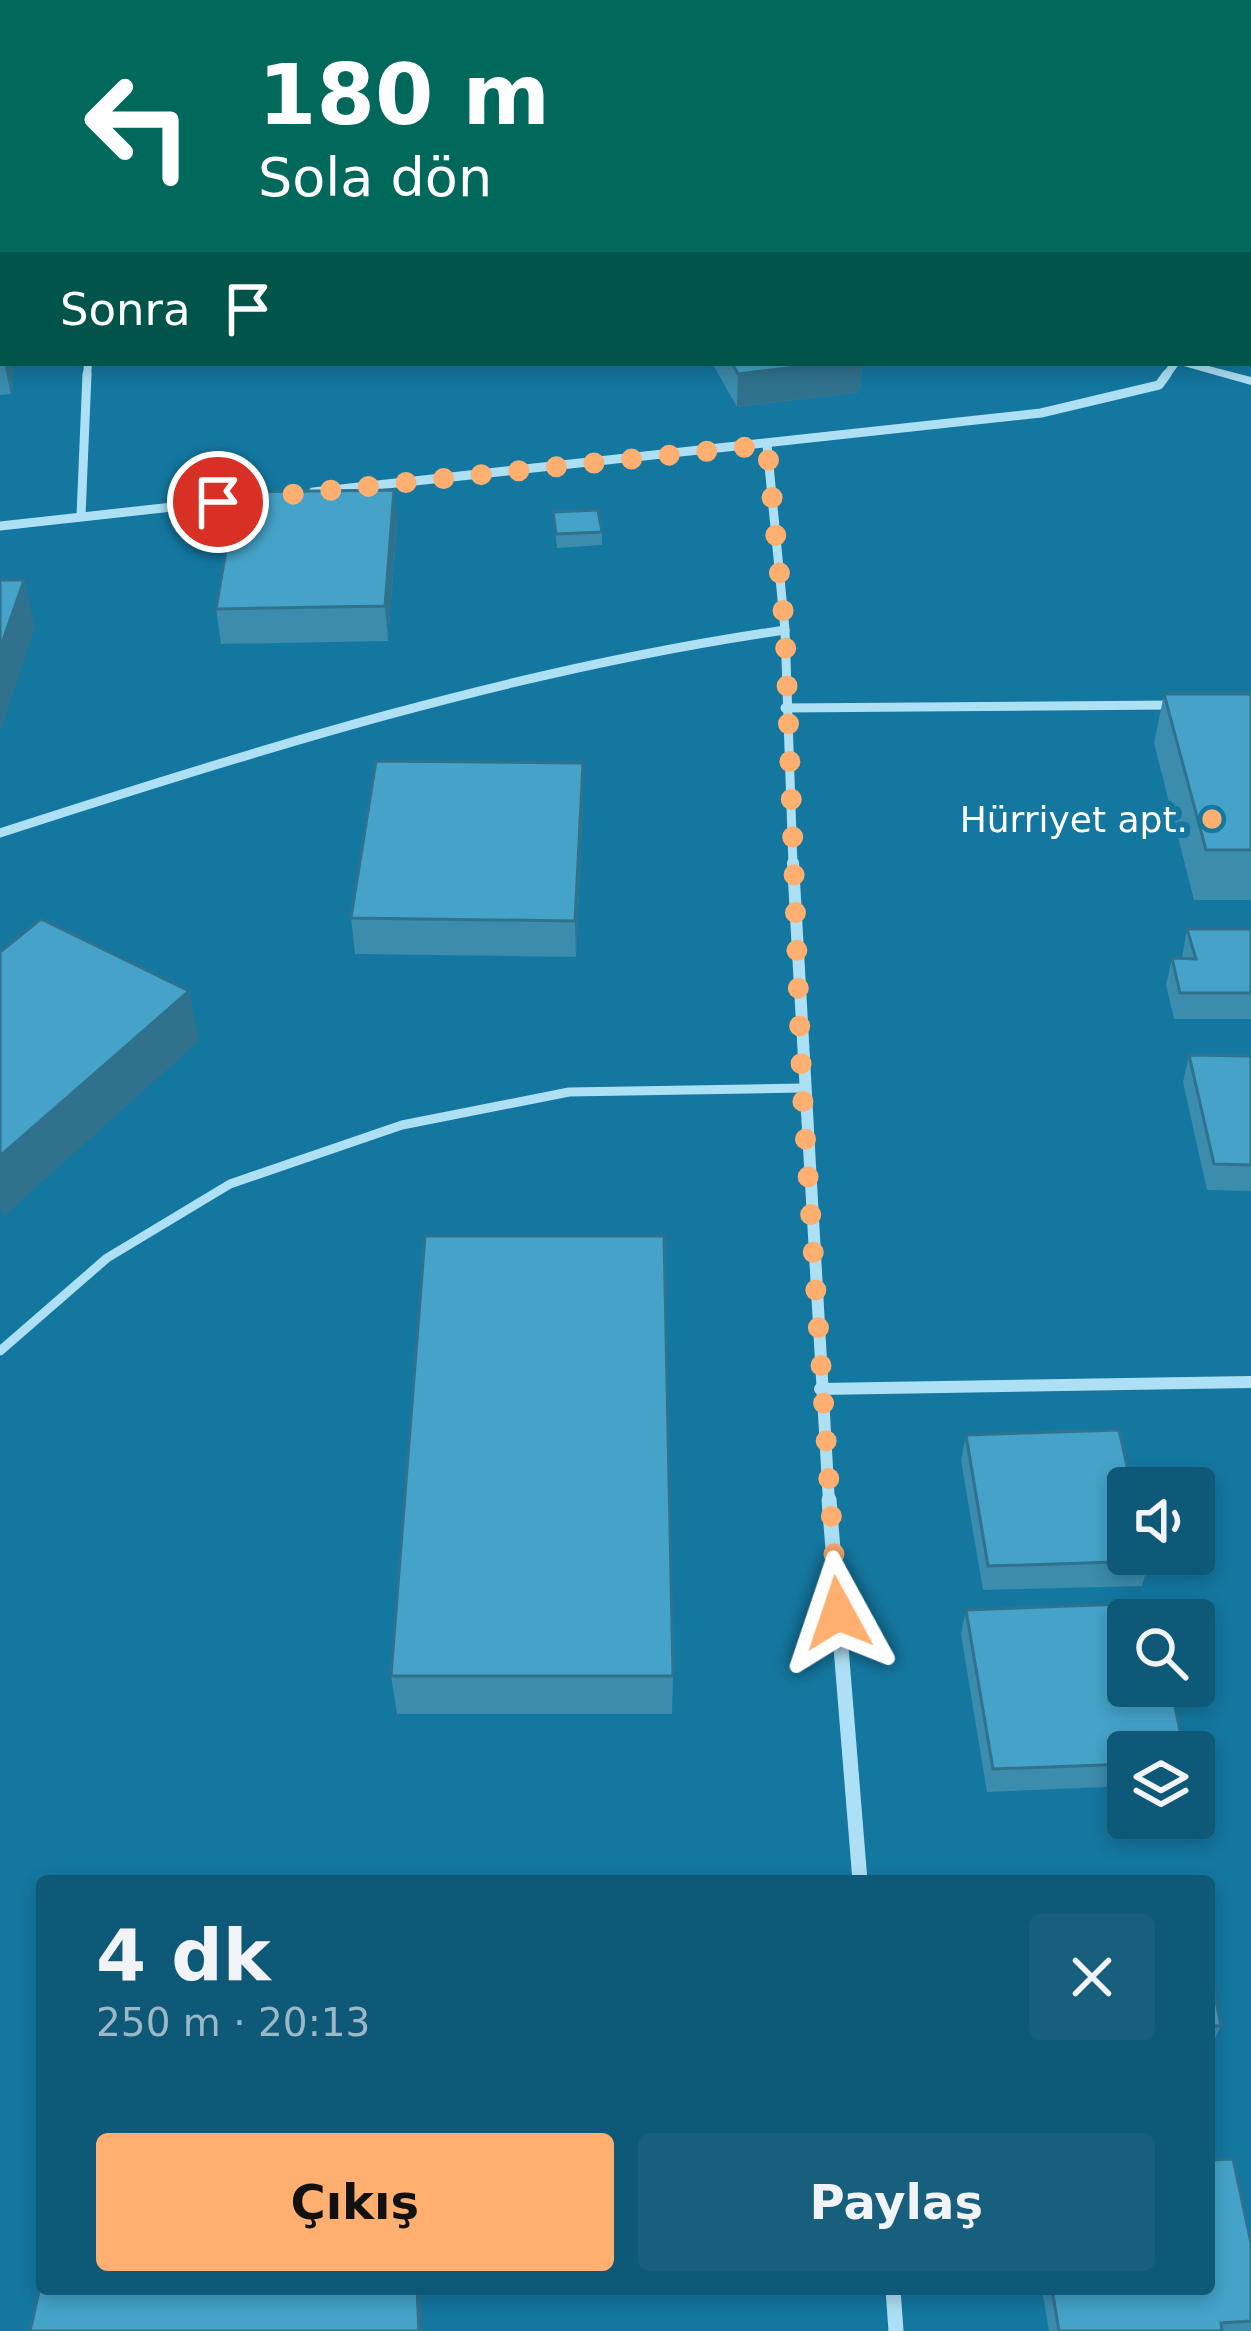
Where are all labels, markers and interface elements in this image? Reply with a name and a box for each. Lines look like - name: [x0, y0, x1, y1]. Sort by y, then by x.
- text: 180 m: [258, 46, 550, 144]
- icon: left: [60, 48, 216, 204]
- text: Sola dön: [258, 146, 492, 209]
- icon: arrive: [215, 276, 281, 342]
- text: Sonra: [60, 283, 191, 336]
- pin: [167, 451, 269, 553]
- icon: arrive: [185, 469, 251, 535]
- place label: Hürriyet apt.: [960, 799, 1188, 840]
- marker: Hürriyet apt.: [1199, 806, 1225, 832]
- map controls: [1107, 1467, 1215, 1839]
- button: sound: [1107, 1467, 1215, 1575]
- position arrow: [775, 1550, 901, 1676]
- button: search: [1107, 1599, 1215, 1707]
- button: layers: [1107, 1731, 1215, 1839]
- text: 4 dk: [96, 1913, 271, 1997]
- button: close: [1029, 1914, 1155, 2040]
- text: 250 m · 20:13: [96, 2000, 370, 2045]
- button: Çıkış: [96, 2133, 614, 2271]
- button: Paylaş: [638, 2133, 1155, 2271]

